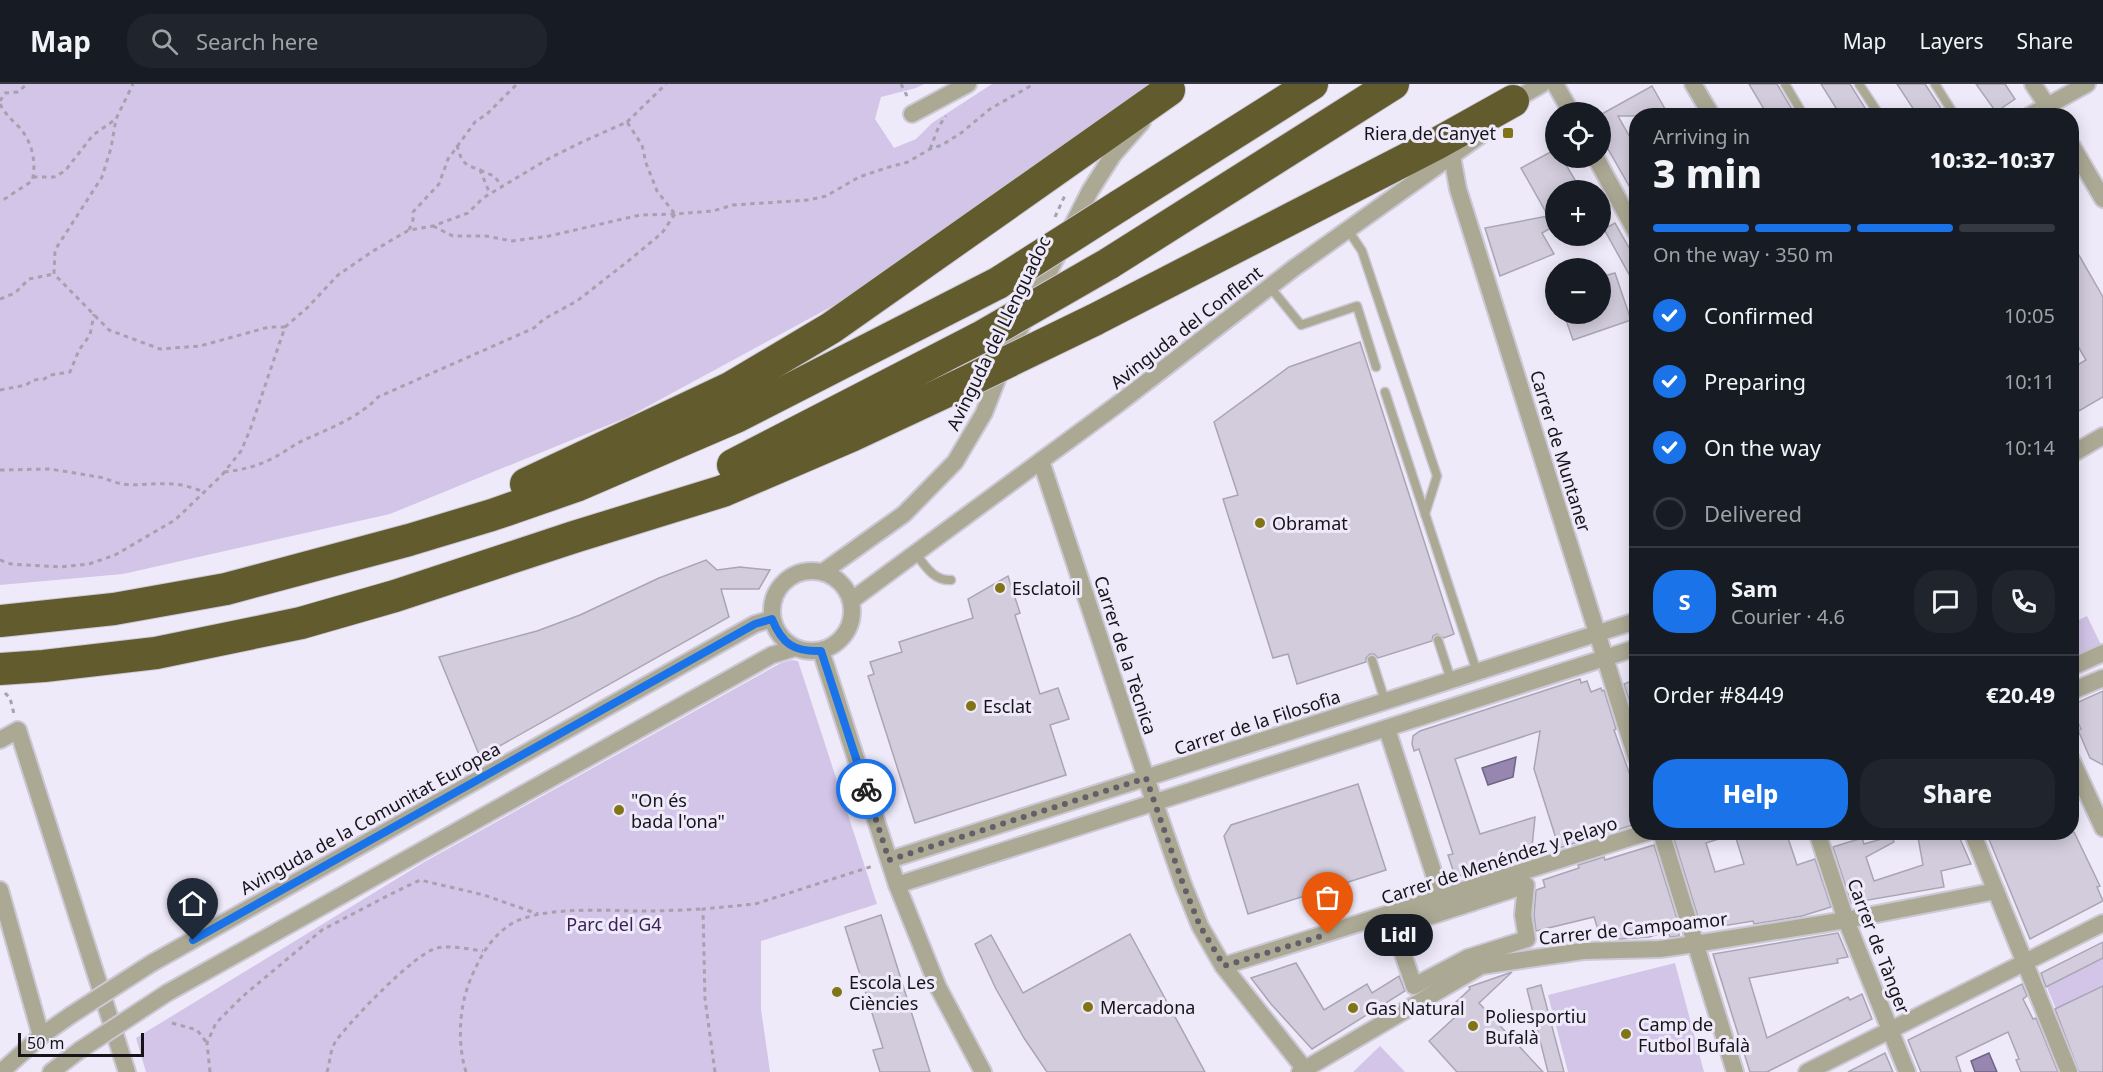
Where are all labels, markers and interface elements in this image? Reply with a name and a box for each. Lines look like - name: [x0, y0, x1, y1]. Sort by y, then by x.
- search box: [127, 14, 547, 68]
- text: Map: [30, 22, 91, 60]
- icon: search: [148, 25, 181, 58]
- text: Search here: [196, 26, 318, 56]
- text: Map: [1843, 27, 1887, 55]
- text: Layers: [1920, 27, 1984, 55]
- text: Share: [2017, 27, 2073, 55]
- map controls: [1545, 102, 1611, 324]
- button: locate: [1545, 102, 1611, 168]
- place label: Riera de Canyet: [1364, 121, 1496, 145]
- text: Arriving in: [1653, 123, 1750, 150]
- marker: Riera de Canyet: [1501, 126, 1515, 140]
- text: 10:32–10:37: [1930, 144, 2055, 174]
- text: 3 min: [1653, 146, 1762, 199]
- button: +: [1545, 180, 1611, 246]
- street label: Avinguda del Llenguadoc: [940, 232, 1056, 434]
- text: On the way · 350 m: [1653, 241, 1833, 268]
- button: −: [1545, 258, 1611, 324]
- street label: Avinguda del Conflent: [1105, 260, 1267, 394]
- icon: check: [1653, 299, 1686, 332]
- text: Confirmed: [1704, 300, 1814, 330]
- text: 10:05: [2004, 302, 2055, 329]
- icon: check: [1653, 365, 1686, 398]
- text: Preparing: [1704, 366, 1806, 396]
- street label: Carrer de Muntaner: [1525, 367, 1597, 535]
- text: 10:11: [2004, 368, 2055, 395]
- icon: check: [1653, 431, 1686, 464]
- text: On the way: [1704, 432, 1821, 462]
- text: 10:14: [2004, 434, 2055, 461]
- text: Delivered: [1704, 498, 1802, 528]
- place label: Obramat: [1272, 511, 1348, 535]
- marker: Obramat: [1253, 516, 1267, 530]
- button: chat: [1914, 570, 1977, 633]
- button: phone: [1992, 570, 2055, 633]
- street label: Carrer de la Tècnica: [1089, 573, 1163, 737]
- text: Sam: [1731, 573, 1778, 603]
- place label: Esclatoil: [1012, 576, 1081, 600]
- marker: Esclatoil: [993, 581, 1007, 595]
- text: S: [1678, 586, 1691, 616]
- text: Courier · 4.6: [1731, 603, 1845, 630]
- text: Order #8449: [1653, 679, 1784, 709]
- text: €20.49: [1986, 679, 2055, 709]
- street label: Carrer de la Filosofia: [1171, 684, 1343, 760]
- place label: Esclat: [983, 694, 1032, 718]
- marker: Esclat: [964, 699, 978, 713]
- street label: Avinguda de la Comunitat Europea: [236, 736, 504, 900]
- courier: [836, 759, 896, 819]
- button: Help: [1653, 759, 1848, 828]
- button: Share: [1860, 759, 2055, 828]
- icon: bike: [850, 773, 883, 806]
- place label: "On és bada l'ona": [631, 788, 725, 833]
- marker: "On és bada l'ona": [612, 803, 626, 817]
- street label: Carrer de Menéndez y Pelayo: [1378, 810, 1620, 910]
- pin: [1302, 872, 1353, 934]
- street label: Carrer de Tànger: [1842, 875, 1916, 1017]
- pin: [167, 878, 218, 940]
- icon: bag: [1311, 881, 1344, 914]
- icon: home: [176, 887, 209, 920]
- street label: Carrer de Campoamor: [1537, 906, 1729, 950]
- park label: Parc del G4: [566, 912, 662, 936]
- callout: Lidl: [1364, 913, 1433, 955]
- text: Lidl: [1380, 921, 1417, 948]
- place label: Escola Les Ciències: [849, 970, 935, 1015]
- marker: Escola Les Ciències: [830, 985, 844, 999]
- place label: Mercadona: [1100, 995, 1195, 1019]
- place label: Gas Natural: [1365, 996, 1465, 1020]
- marker: Mercadona: [1081, 1000, 1095, 1014]
- marker: Gas Natural: [1346, 1001, 1360, 1015]
- place label: Poliesportiu Bufalà: [1485, 1004, 1587, 1049]
- place label: Camp de Futbol Bufalà: [1638, 1012, 1750, 1057]
- marker: Poliesportiu Bufalà: [1466, 1019, 1480, 1033]
- marker: Camp de Futbol Bufalà: [1619, 1027, 1633, 1041]
- scale bar: [18, 1030, 144, 1058]
- text: 50 m: [27, 1032, 64, 1054]

